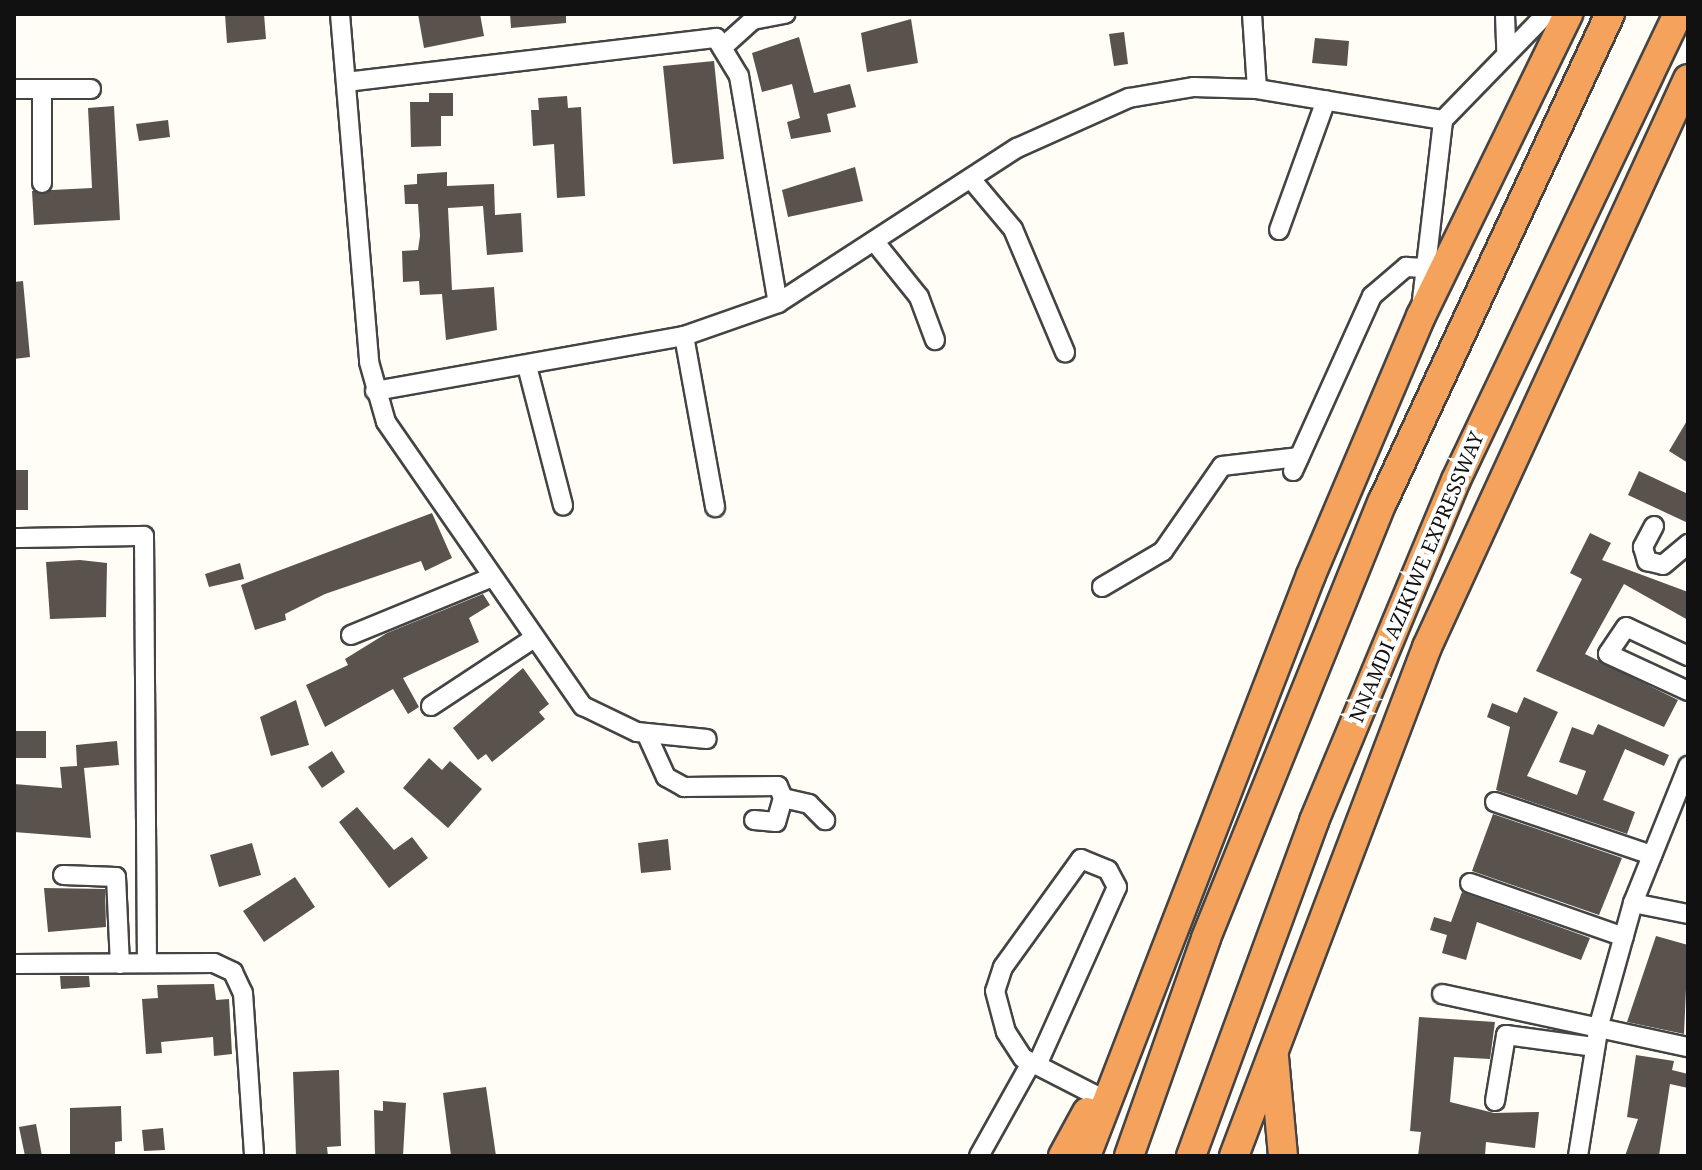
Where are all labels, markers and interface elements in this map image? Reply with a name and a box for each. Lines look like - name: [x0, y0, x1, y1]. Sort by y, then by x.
- street label: NNAMDI AZIKIWE EXPRESSWAY: [1344, 428, 1488, 726]

